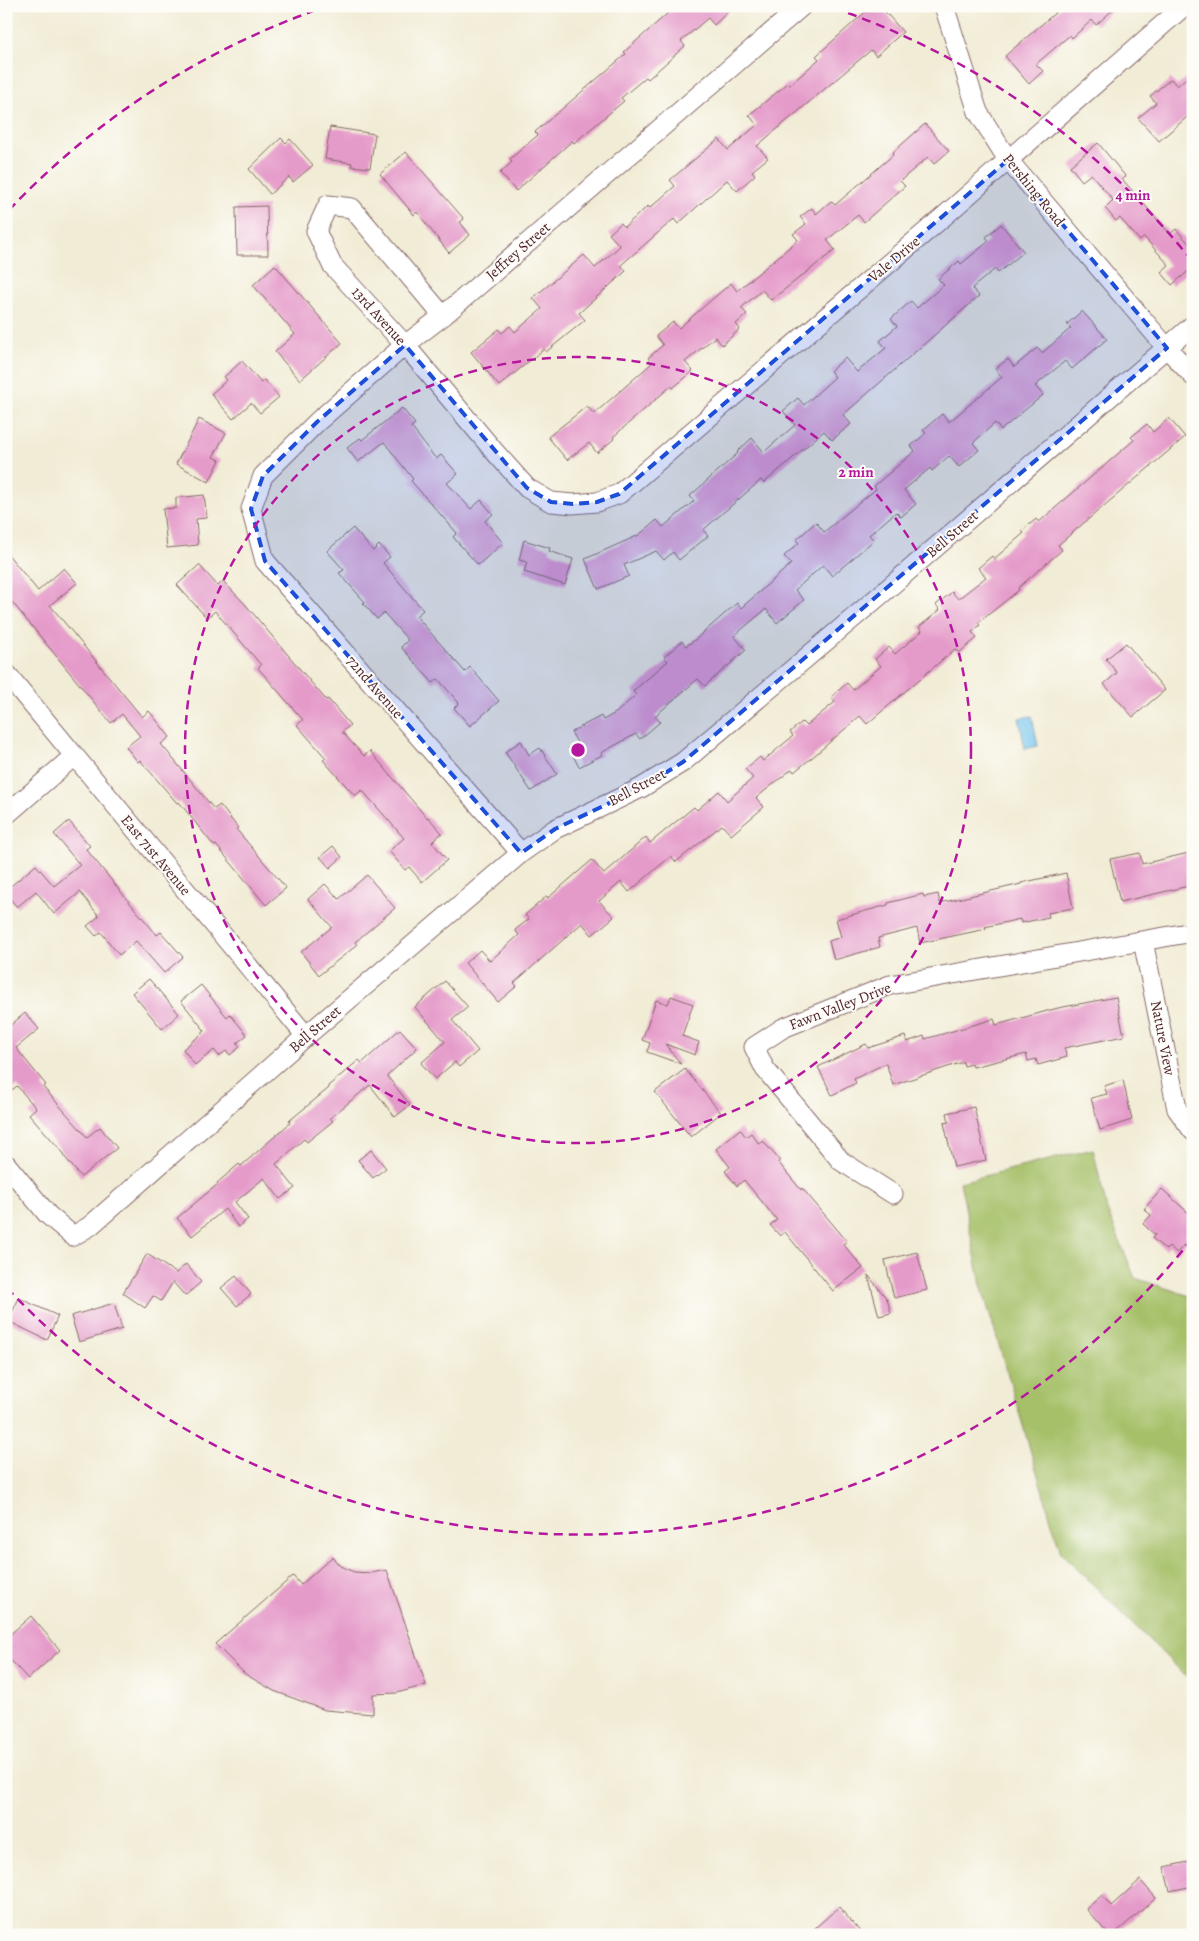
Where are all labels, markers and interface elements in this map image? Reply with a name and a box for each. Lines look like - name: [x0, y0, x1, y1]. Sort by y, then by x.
- street label: Pershing Road: [998, 149, 1070, 231]
- text: 4 min: [1115, 185, 1151, 205]
- street label: Jeffrey Street: [481, 217, 555, 285]
- street label: Vale Drive: [863, 231, 924, 287]
- street label: 13rd Avenue: [347, 282, 411, 350]
- text: 2 min: [838, 462, 874, 482]
- street label: Bell Street: [922, 506, 982, 562]
- street label: 72nd Avenue: [342, 651, 408, 723]
- centre of rings: [569, 741, 587, 759]
- street label: Bell Street: [605, 763, 669, 811]
- street label: East 71st Avenue: [116, 810, 196, 900]
- street label: Fawn Valley Drive: [786, 977, 894, 1035]
- street label: Nature View: [1146, 999, 1180, 1078]
- street label: Bell Street: [285, 1001, 345, 1057]

